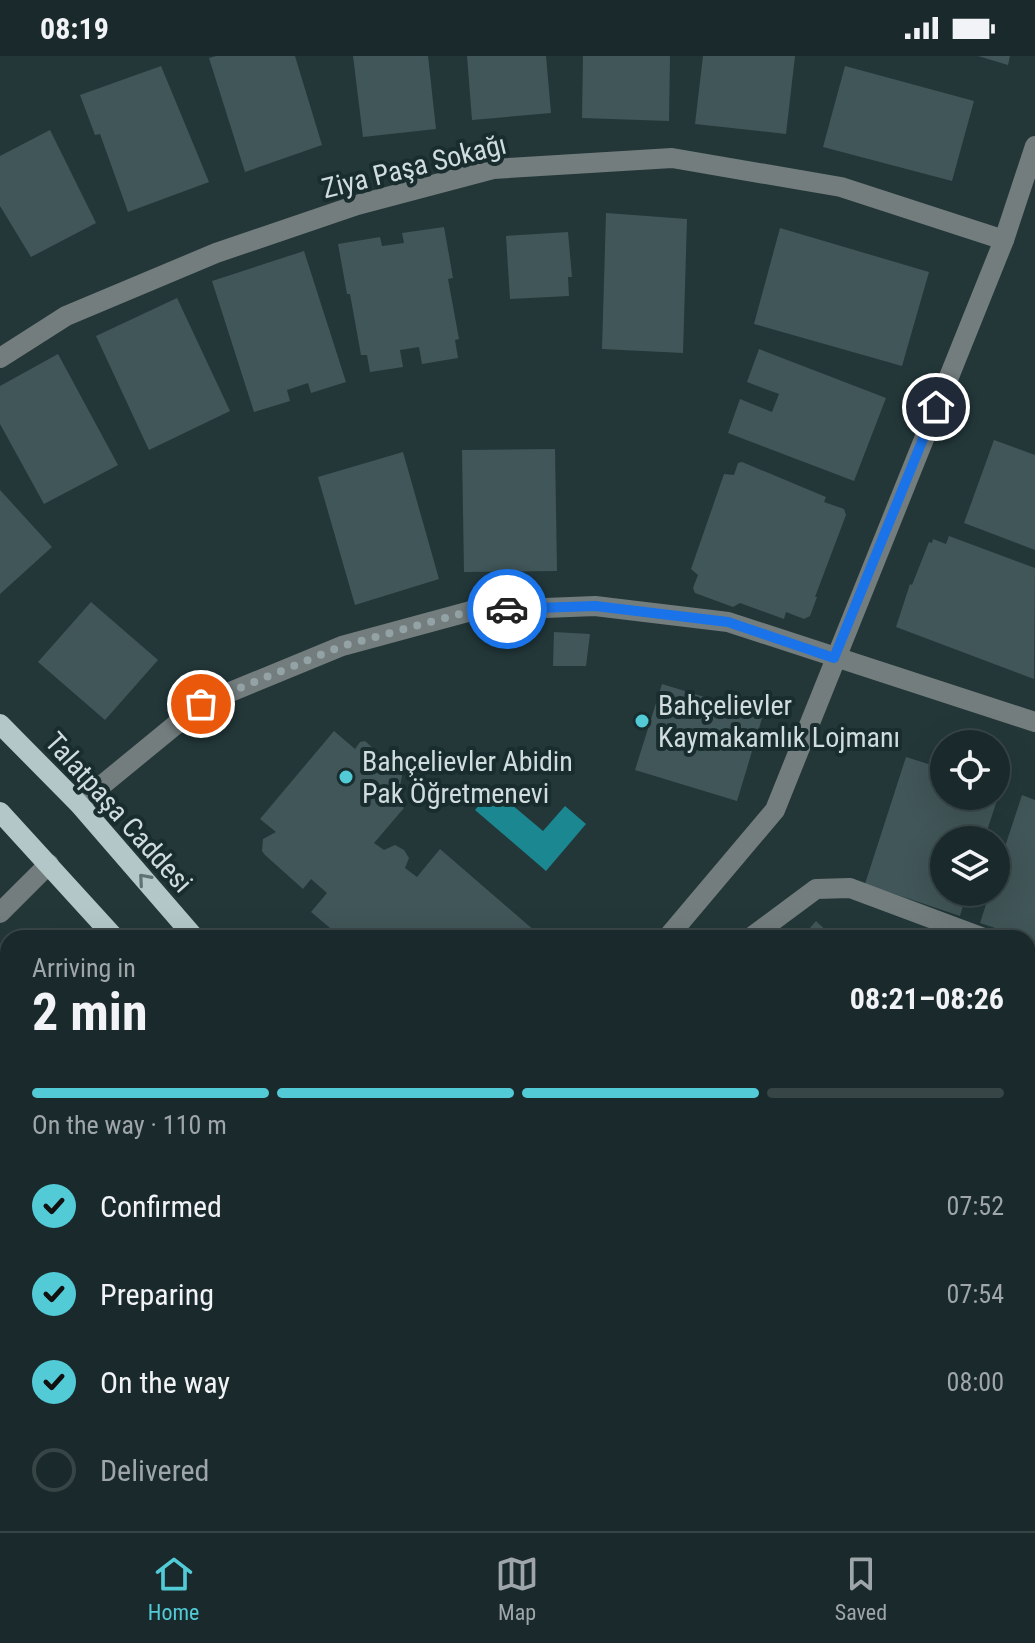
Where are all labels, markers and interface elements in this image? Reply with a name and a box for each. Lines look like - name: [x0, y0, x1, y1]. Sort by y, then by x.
- text: 08:19: [40, 11, 109, 46]
- street label: Ziya Paşa Sokağı: [319, 128, 510, 205]
- pin: [902, 373, 970, 441]
- icon: home: [914, 385, 958, 429]
- courier: [467, 569, 547, 649]
- icon: car: [485, 587, 529, 631]
- pin: [167, 670, 235, 738]
- icon: bag: [179, 682, 223, 726]
- place label: Bahçelievler Kaymakamlık Lojmanı: [658, 689, 900, 754]
- marker: Bahçelievler Kaymakamlık Lojmanı: [633, 712, 651, 730]
- street label: Talatpaşa Caddesi: [38, 726, 199, 899]
- map controls: [930, 730, 1010, 906]
- button: locate: [930, 730, 1010, 810]
- place label: Bahçelievler Abidin Pak Öğretmenevi: [362, 745, 573, 810]
- marker: Bahçelievler Abidin Pak Öğretmenevi: [337, 768, 355, 786]
- button: layers: [930, 826, 1010, 906]
- one-way arrow: [139, 874, 154, 888]
- text: Arriving in: [32, 953, 136, 983]
- text: 08:21–08:26: [850, 981, 1004, 1016]
- text: 2 min: [32, 982, 148, 1043]
- text: On the way · 110 m: [32, 1110, 227, 1140]
- icon: check: [32, 1184, 76, 1228]
- text: Confirmed: [100, 1189, 222, 1224]
- text: 07:52: [947, 1191, 1004, 1221]
- icon: check: [32, 1272, 76, 1316]
- text: Preparing: [100, 1277, 214, 1312]
- text: 07:54: [947, 1279, 1004, 1309]
- icon: check: [32, 1360, 76, 1404]
- text: On the way: [100, 1365, 230, 1400]
- text: 08:00: [947, 1367, 1004, 1397]
- text: Delivered: [100, 1453, 209, 1488]
- tab: Home: [148, 1552, 199, 1625]
- tab: Map: [495, 1552, 539, 1625]
- tab: Saved: [835, 1552, 887, 1625]

